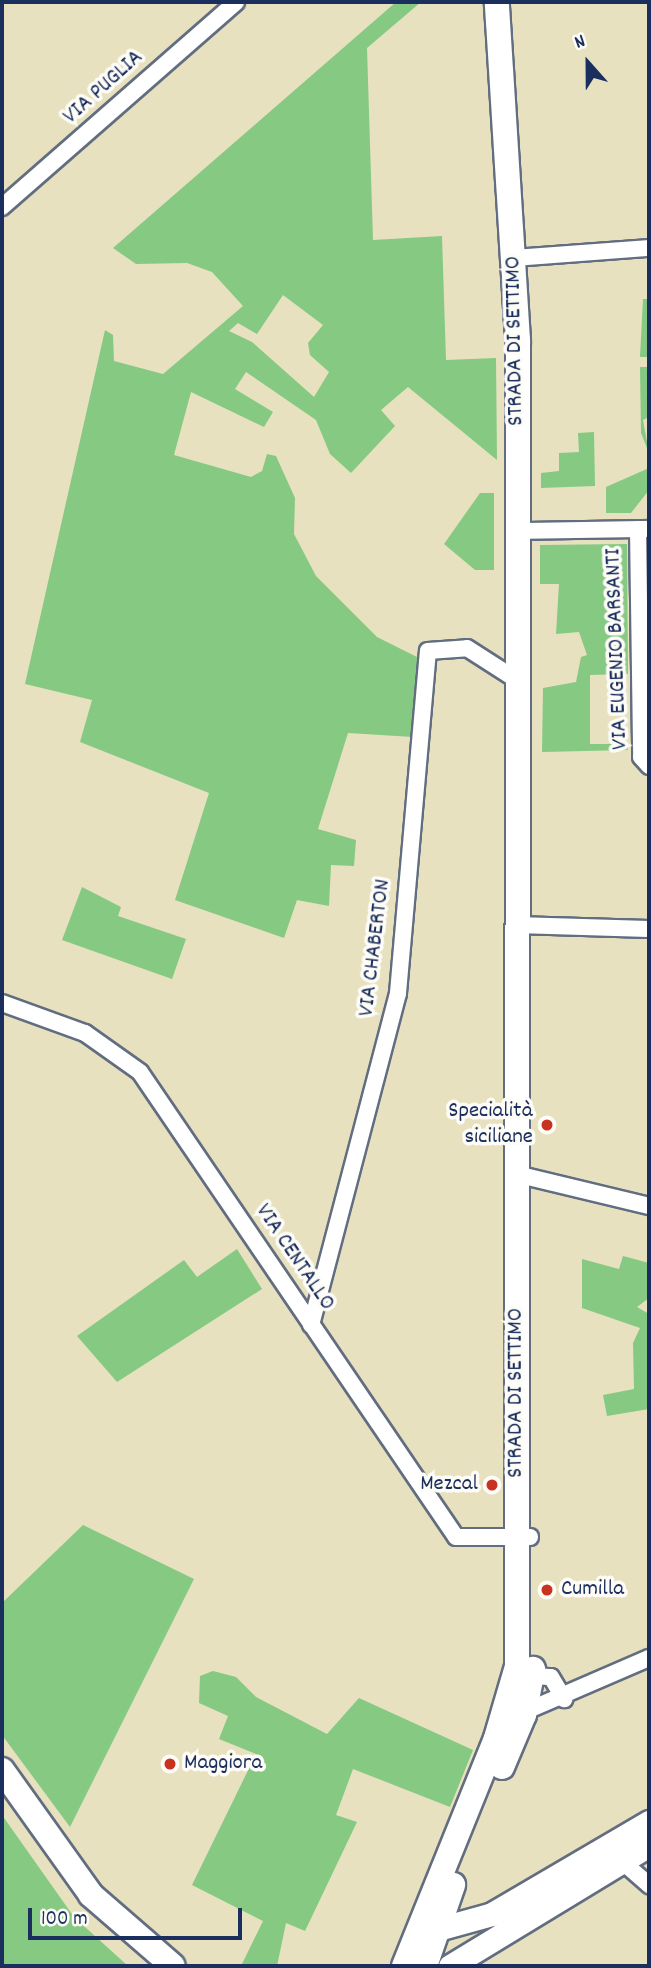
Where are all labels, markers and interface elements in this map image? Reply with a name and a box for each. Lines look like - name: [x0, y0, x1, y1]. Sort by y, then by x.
- north arrow: [553, 28, 623, 98]
- text: N: [571, 29, 590, 57]
- street label: VIA PUGLIA: [58, 45, 150, 131]
- street label: STRADA DI SETTIMO: [501, 256, 531, 426]
- street label: VIA EUGENIO BARSANTI: [601, 548, 635, 750]
- street label: VIA CHABERTON: [354, 878, 398, 1018]
- place label: Specialità siciliane: [448, 1098, 533, 1152]
- marker: Specialità siciliane: [539, 1117, 555, 1133]
- street label: VIA CENTALLO: [248, 1199, 340, 1317]
- street label: STRADA DI SETTIMO: [503, 1308, 531, 1478]
- place label: Mezcal: [420, 1471, 478, 1499]
- marker: Mezcal: [484, 1477, 500, 1493]
- place label: Cumilla: [561, 1576, 624, 1604]
- marker: Cumilla: [539, 1582, 555, 1598]
- place label: Maggiora: [184, 1750, 262, 1778]
- marker: Maggiora: [162, 1756, 178, 1772]
- scale bar: [32, 1895, 245, 1939]
- text: 100 m: [41, 1905, 88, 1935]

